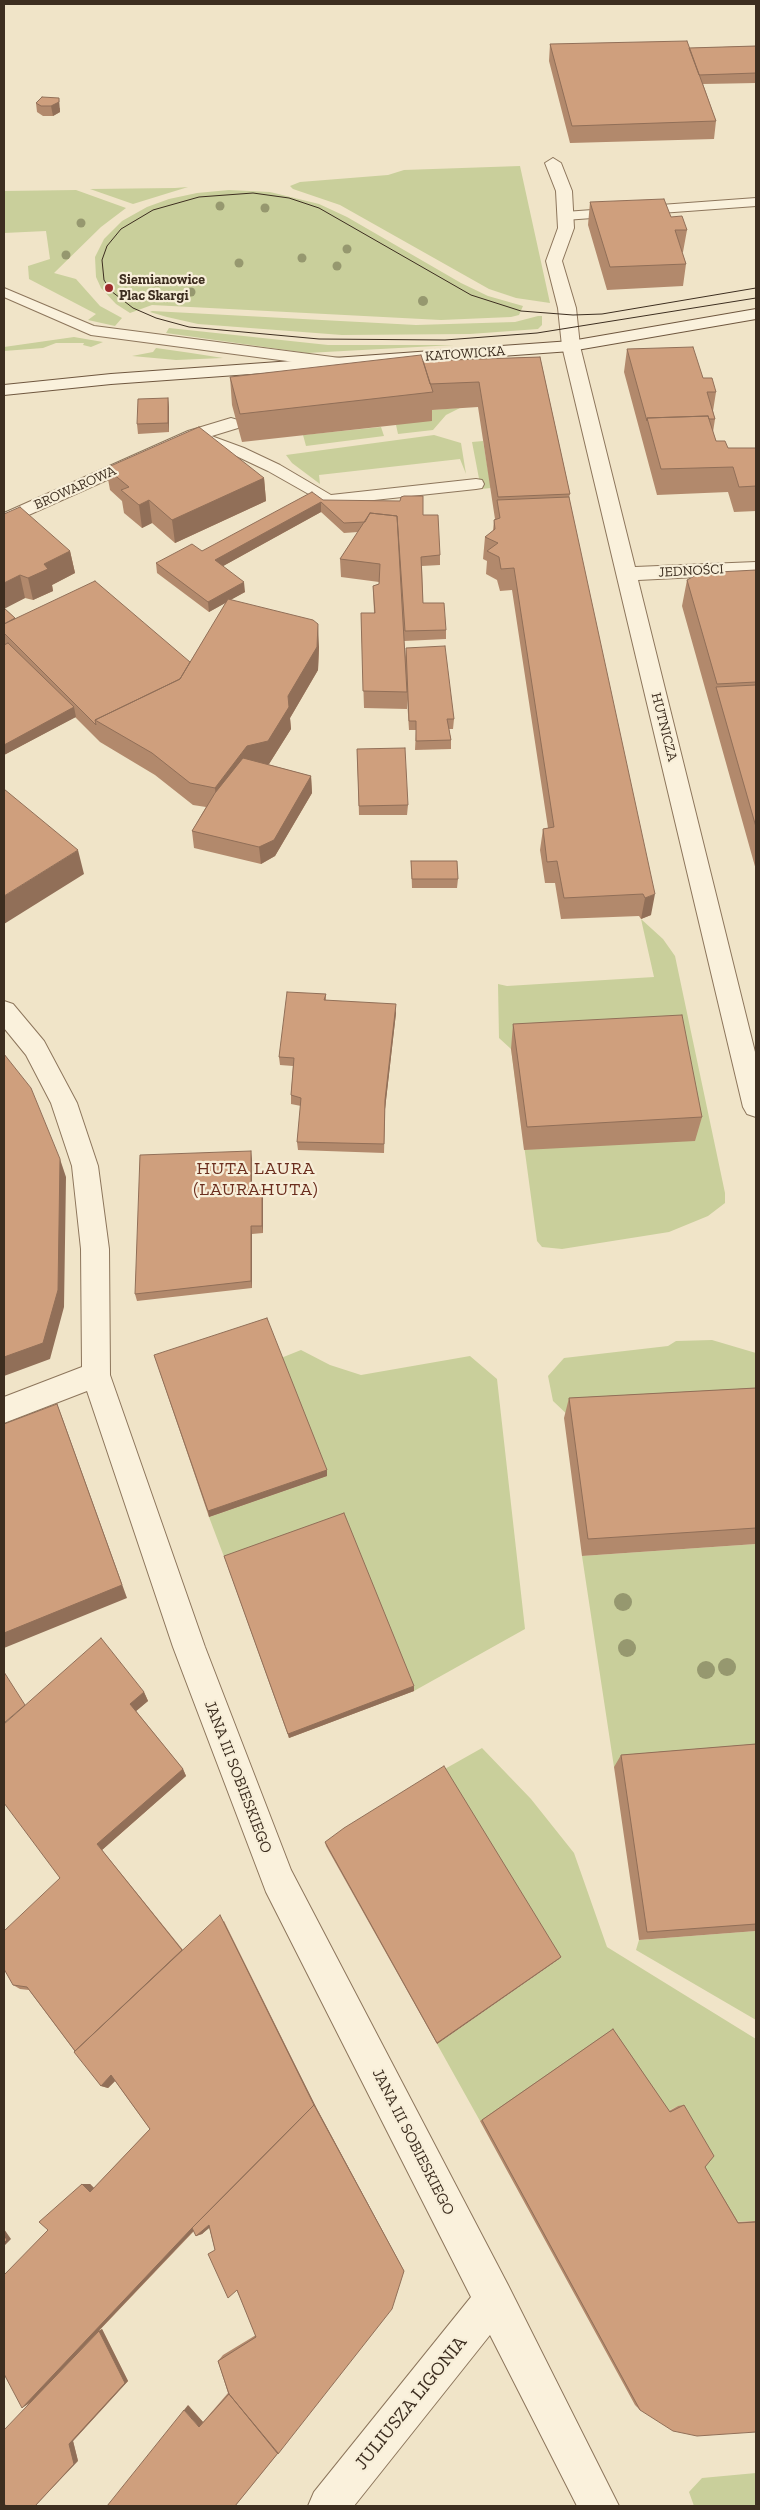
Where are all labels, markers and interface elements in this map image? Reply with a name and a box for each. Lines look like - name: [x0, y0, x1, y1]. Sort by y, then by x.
- place label: Siemianowice Plac Skargi: [119, 272, 205, 304]
- marker: Siemianowice Plac Skargi: [103, 282, 115, 294]
- street label: KATOWICKA: [424, 343, 506, 365]
- street label: BROWAROWA: [31, 462, 119, 514]
- street label: JEDNOŚCI: [658, 561, 724, 581]
- street label: HUTNICZA: [647, 691, 681, 763]
- district label: HUTA LAURA (LAURAHUTA): [192, 1158, 320, 1200]
- street label: JANA III SOBIESKIEGO: [200, 1698, 276, 1856]
- street label: JANA III SOBIESKIEGO: [368, 2065, 458, 2219]
- street label: JULIUSZA LIGONIA: [350, 2331, 472, 2475]

